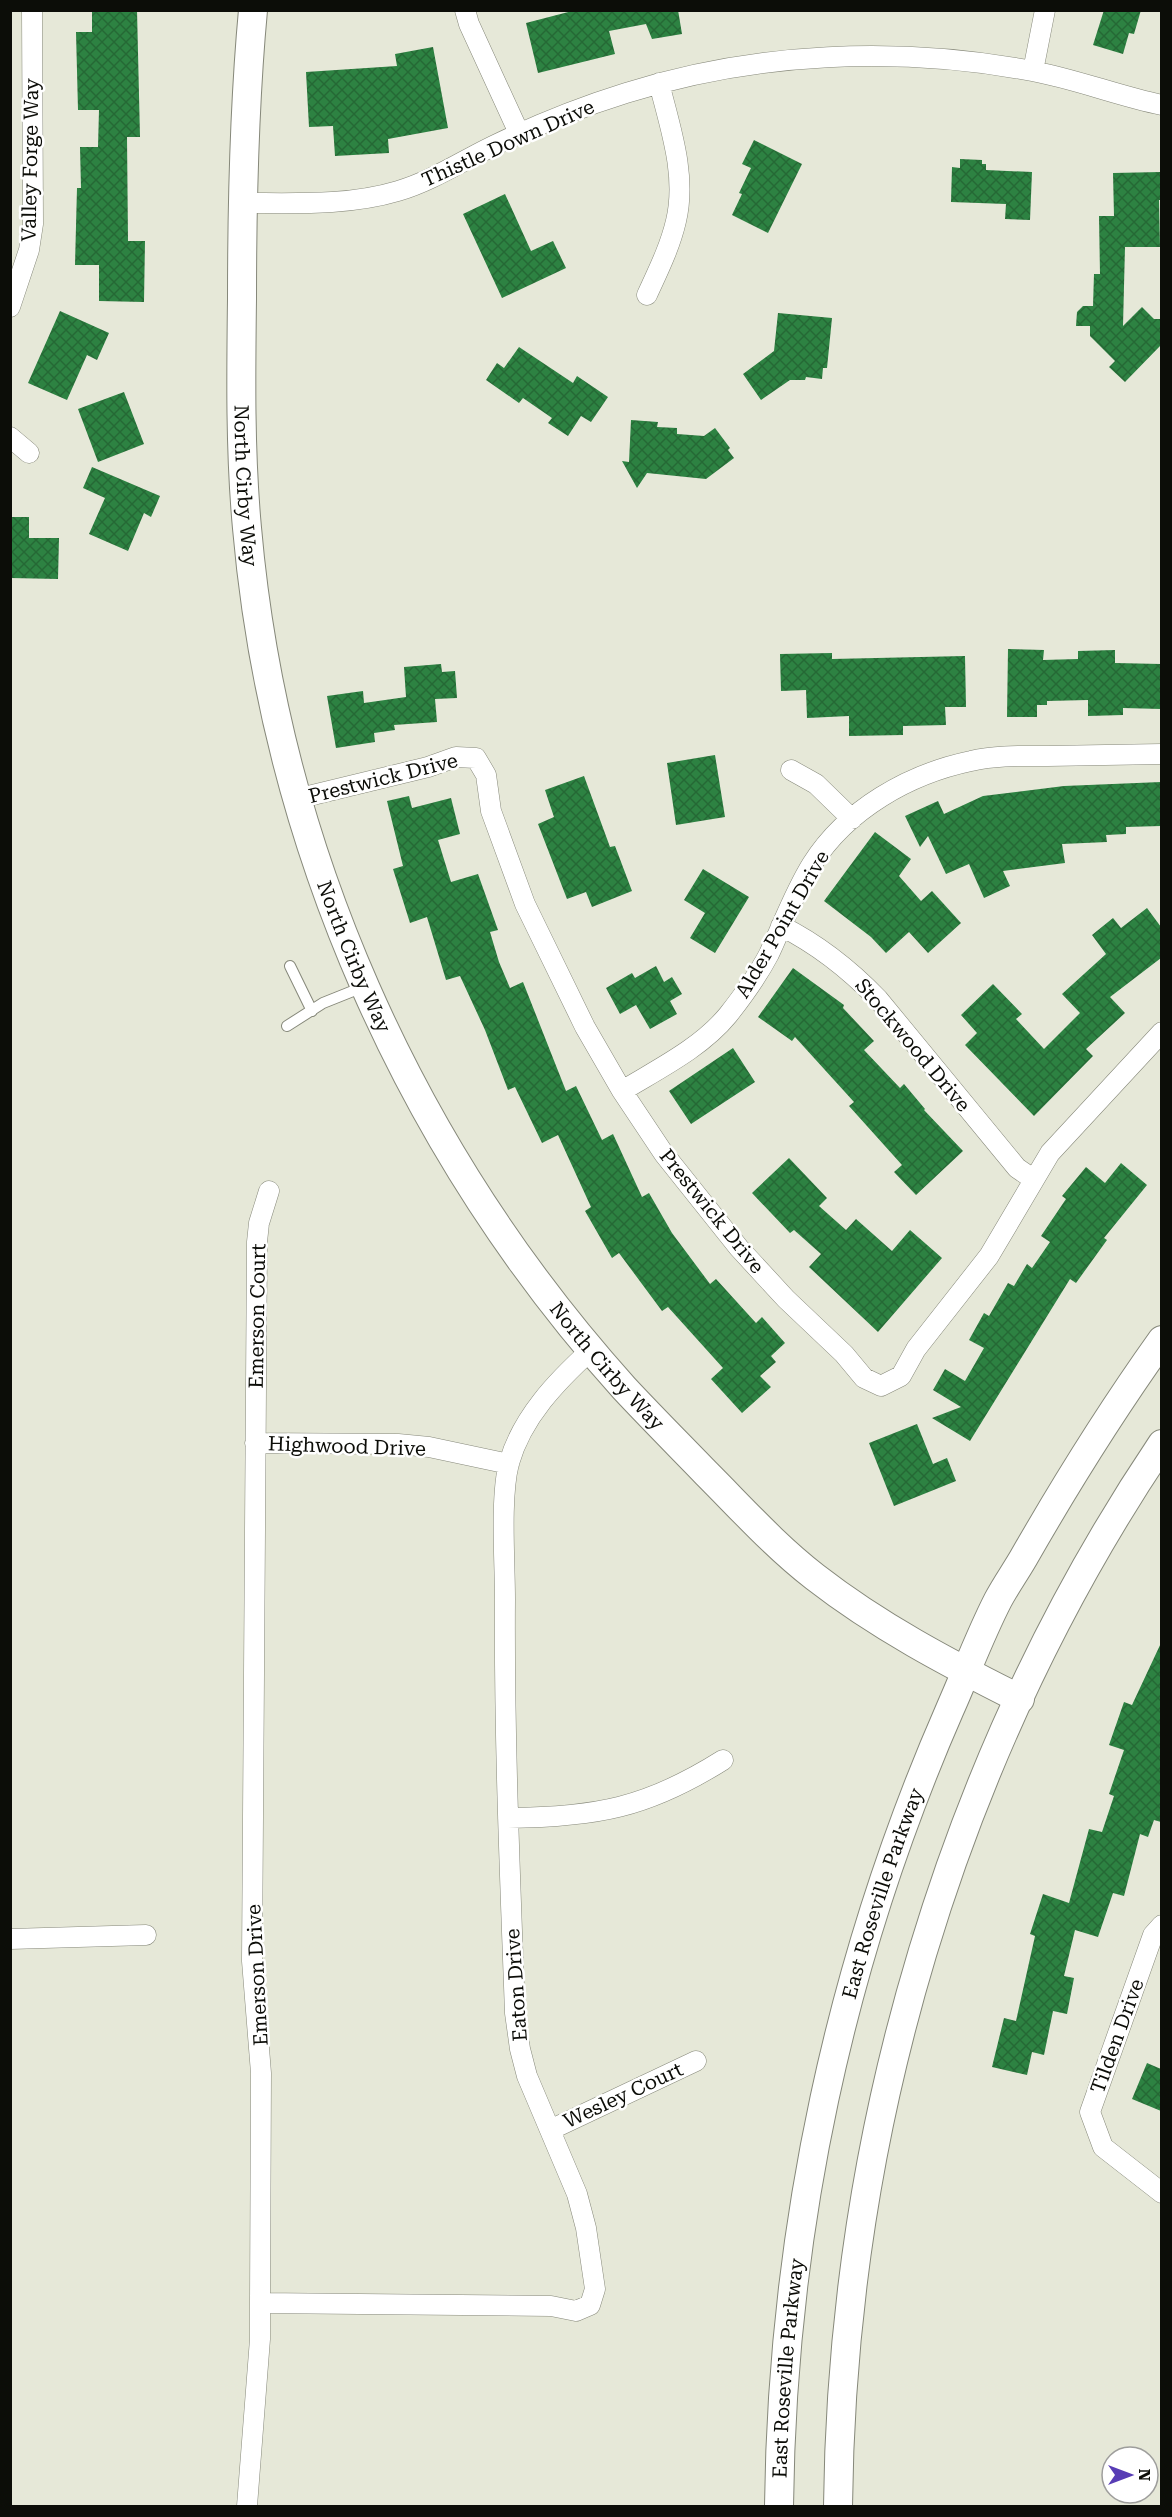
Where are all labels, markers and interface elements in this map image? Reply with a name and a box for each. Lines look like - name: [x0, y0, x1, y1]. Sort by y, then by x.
- street label: Valley Forge Way: [17, 78, 43, 242]
- street label: Thistle Down Drive: [418, 94, 598, 192]
- street label: North Cirby Way: [229, 404, 263, 568]
- street label: Prestwick Drive: [306, 748, 460, 808]
- street label: Alder Point Drive: [730, 846, 834, 1002]
- street label: North Cirby Way: [312, 877, 396, 1037]
- street label: Stockwood Drive: [850, 974, 976, 1116]
- street label: Prestwick Drive: [654, 1144, 770, 1278]
- street label: Emerson Court: [244, 1243, 270, 1389]
- street label: North Cirby Way: [545, 1297, 670, 1435]
- street label: Highwood Drive: [268, 1431, 426, 1461]
- street label: East Roseville Parkway: [837, 1784, 928, 2002]
- street label: Emerson Drive: [241, 1903, 273, 2047]
- street label: Eaton Drive: [500, 1928, 532, 2042]
- street label: Tilden Drive: [1085, 1976, 1149, 2096]
- street label: Wesley Court: [559, 2057, 687, 2133]
- street label: East Roseville Parkway: [767, 2257, 809, 2479]
- north arrow: [1100, 2445, 1160, 2505]
- text: N: [1135, 2469, 1154, 2481]

